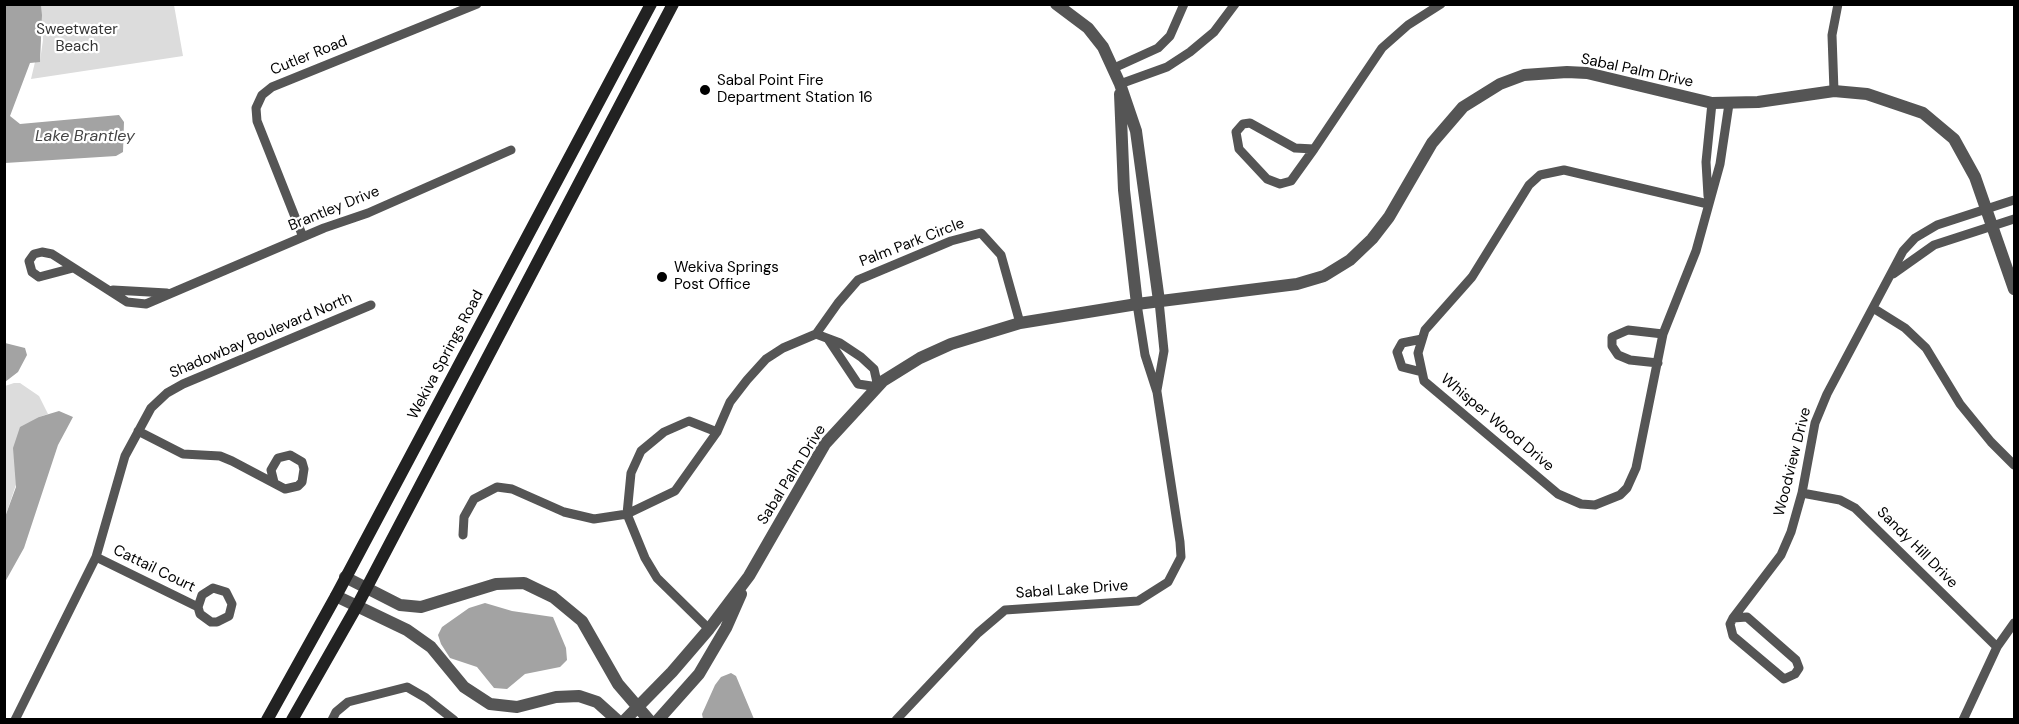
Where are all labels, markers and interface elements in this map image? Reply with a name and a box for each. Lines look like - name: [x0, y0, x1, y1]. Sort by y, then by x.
- park label: Sweetwater Beach: [36, 21, 118, 56]
- street label: Cutler Road: [268, 32, 350, 80]
- street label: Sabal Palm Drive: [1579, 50, 1695, 92]
- place label: Sabal Point Fire Department Station 16: [717, 72, 873, 107]
- marker: Sabal Point Fire Department Station 16: [698, 83, 712, 97]
- water label: Lake Brantley: [35, 127, 135, 147]
- street label: Brantley Drive: [286, 183, 382, 235]
- street label: Palm Park Circle: [857, 215, 967, 271]
- place label: Wekiva Springs Post Office: [674, 259, 779, 294]
- marker: Wekiva Springs Post Office: [655, 270, 669, 284]
- street label: Wekiva Springs Road: [404, 287, 488, 423]
- street label: Shadowbay Boulevard North: [167, 289, 355, 383]
- street label: Whisper Wood Drive: [1437, 370, 1557, 476]
- street label: Woodview Drive: [1771, 406, 1815, 518]
- street label: Sabal Palm Drive: [754, 422, 830, 528]
- street label: Sandy Hill Drive: [1873, 504, 1961, 592]
- street label: Cattail Court: [110, 541, 198, 597]
- street label: Sabal Lake Drive: [1015, 577, 1129, 603]

